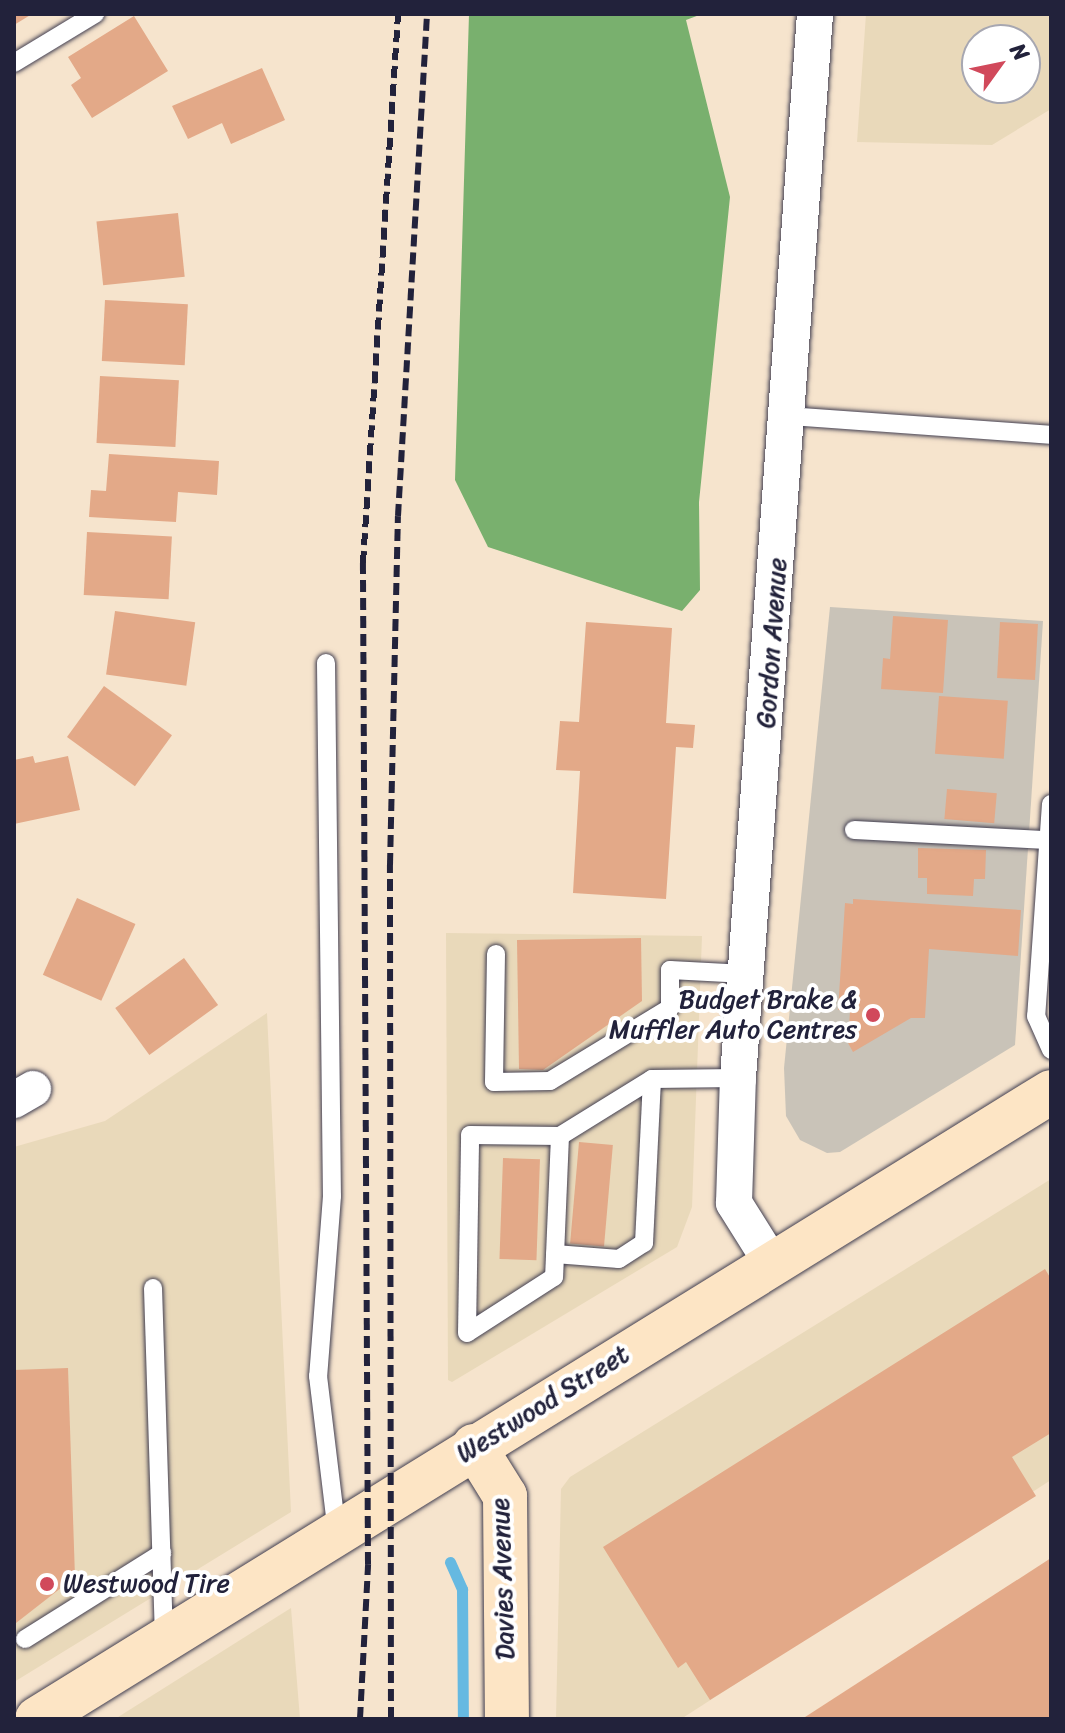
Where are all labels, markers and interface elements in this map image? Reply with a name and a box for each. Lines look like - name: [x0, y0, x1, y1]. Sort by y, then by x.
- north arrow: [961, 24, 1041, 104]
- text: N: [999, 35, 1040, 69]
- street label: Gordon Avenue: [750, 557, 794, 729]
- place label: Budget Brake & Muffler Auto Centres: [607, 984, 857, 1046]
- marker: Budget Brake & Muffler Auto Centres: [864, 1006, 882, 1024]
- street label: Westwood Street: [451, 1339, 635, 1469]
- street label: Davies Avenue: [485, 1497, 521, 1661]
- place label: Westwood Tire: [63, 1568, 230, 1600]
- marker: Westwood Tire: [38, 1575, 56, 1593]

